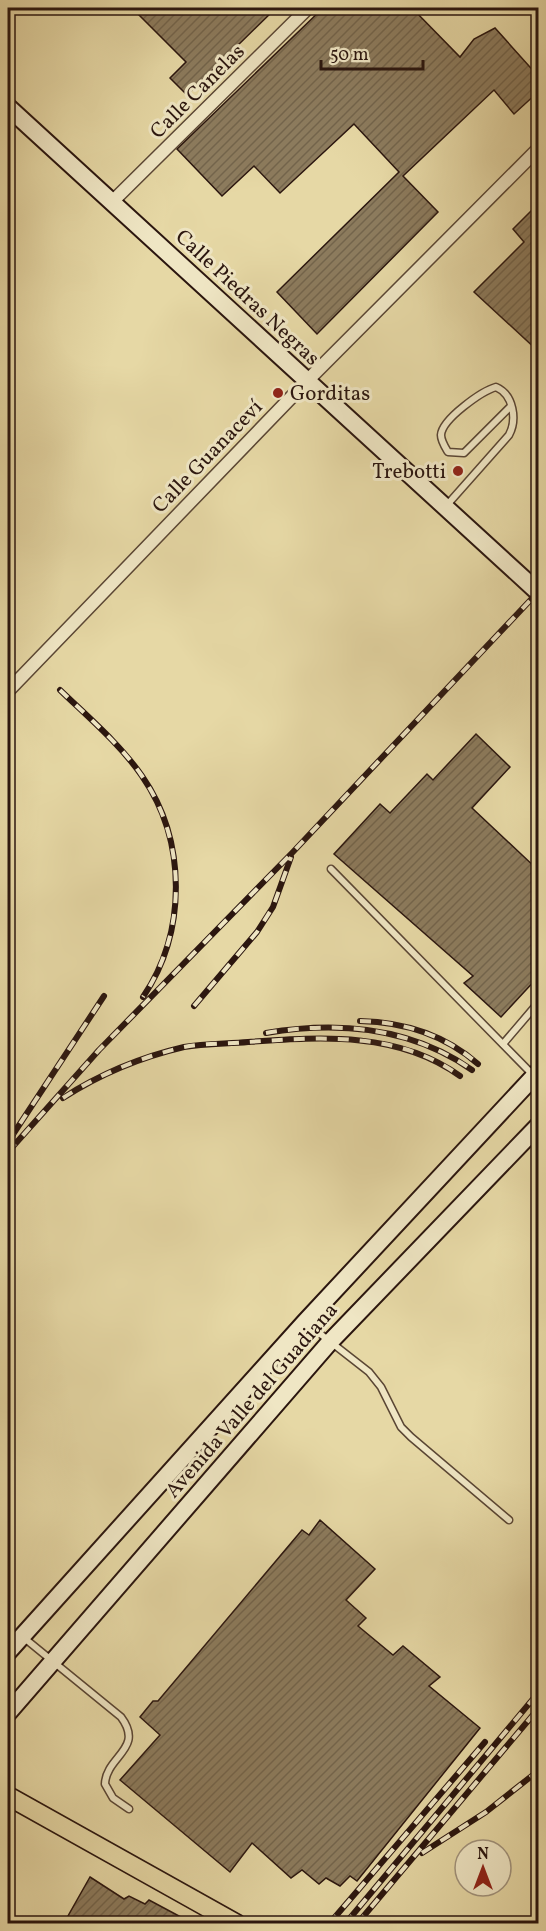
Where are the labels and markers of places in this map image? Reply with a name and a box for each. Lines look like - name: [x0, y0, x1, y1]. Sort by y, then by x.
- place label: Gorditas: [290, 380, 370, 409]
- marker: Gorditas: [271, 386, 285, 400]
- place label: Trebotti: [372, 458, 446, 487]
- marker: Trebotti: [451, 464, 465, 478]

